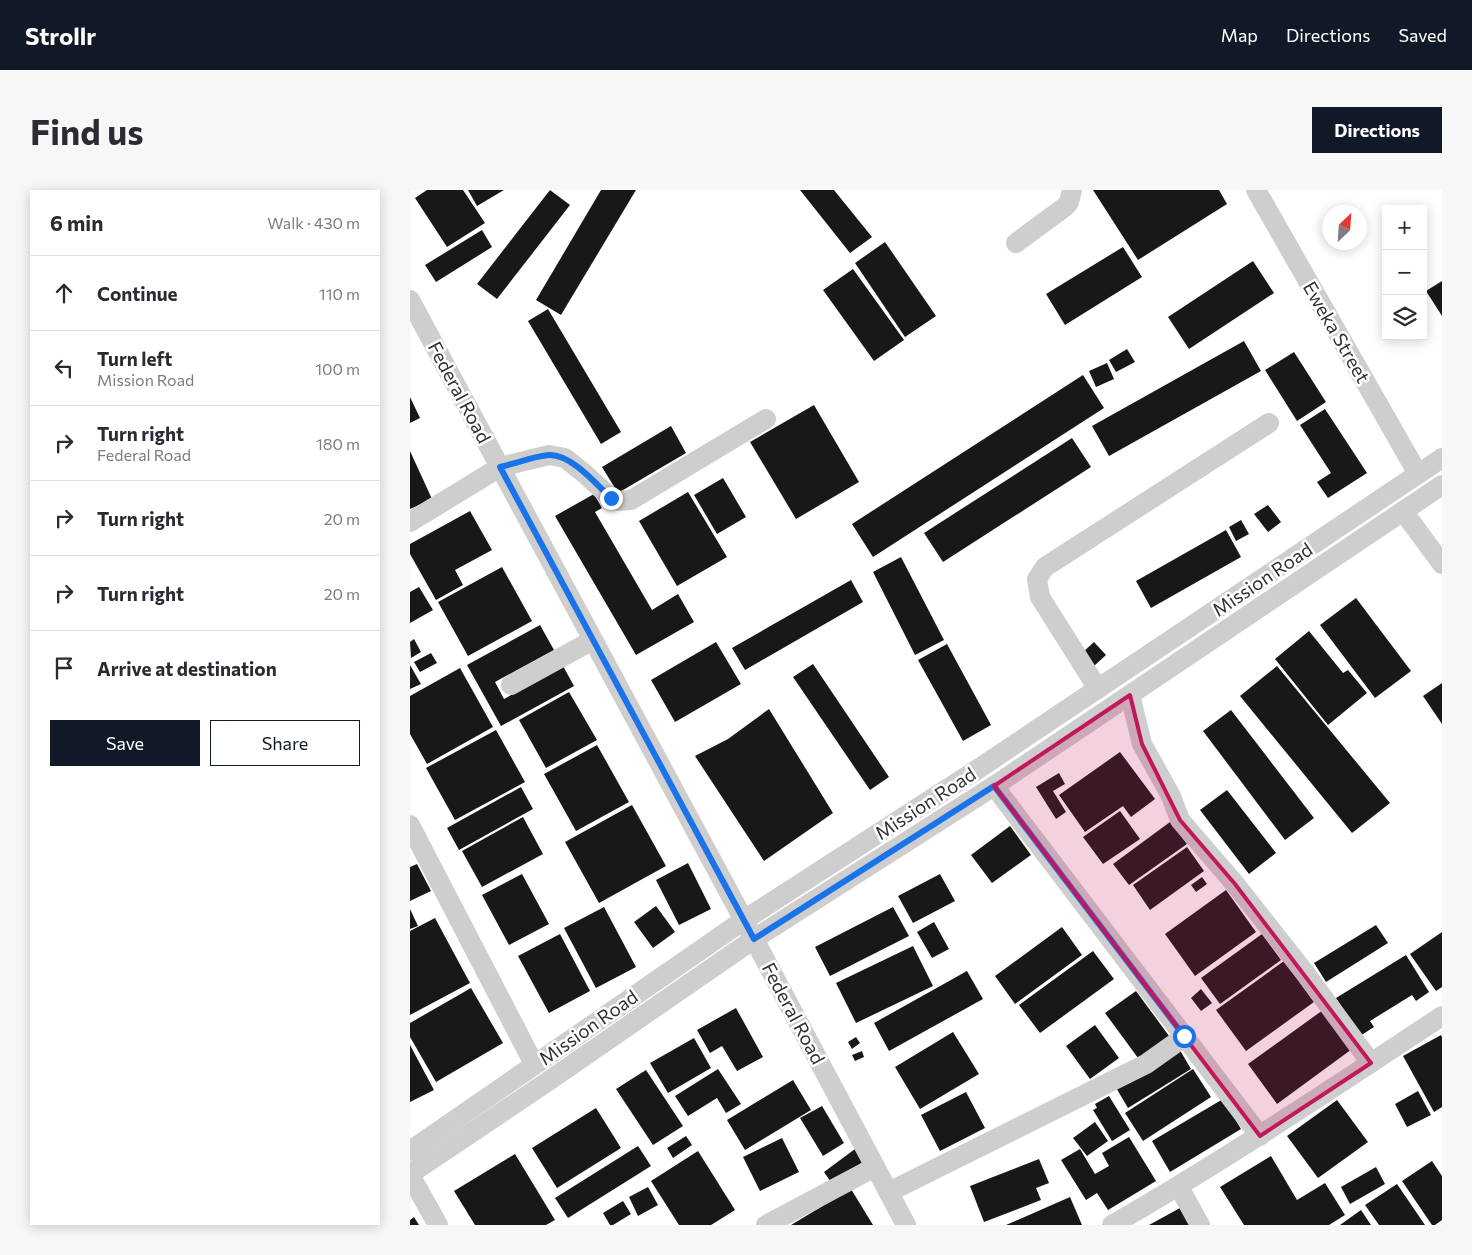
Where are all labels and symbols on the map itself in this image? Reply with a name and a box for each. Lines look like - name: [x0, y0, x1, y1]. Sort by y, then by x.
- north arrow: [1322, 205, 1367, 250]
- street label: Eweka Street: [1299, 277, 1375, 387]
- street label: Federal Road: [424, 337, 496, 447]
- route end: [600, 487, 623, 510]
- street label: Mission Road: [1208, 537, 1316, 621]
- street label: Mission Road: [870, 762, 980, 844]
- street label: Federal Road: [758, 958, 830, 1068]
- street label: Mission Road: [534, 984, 642, 1070]
- route start: [1173, 1025, 1196, 1048]

